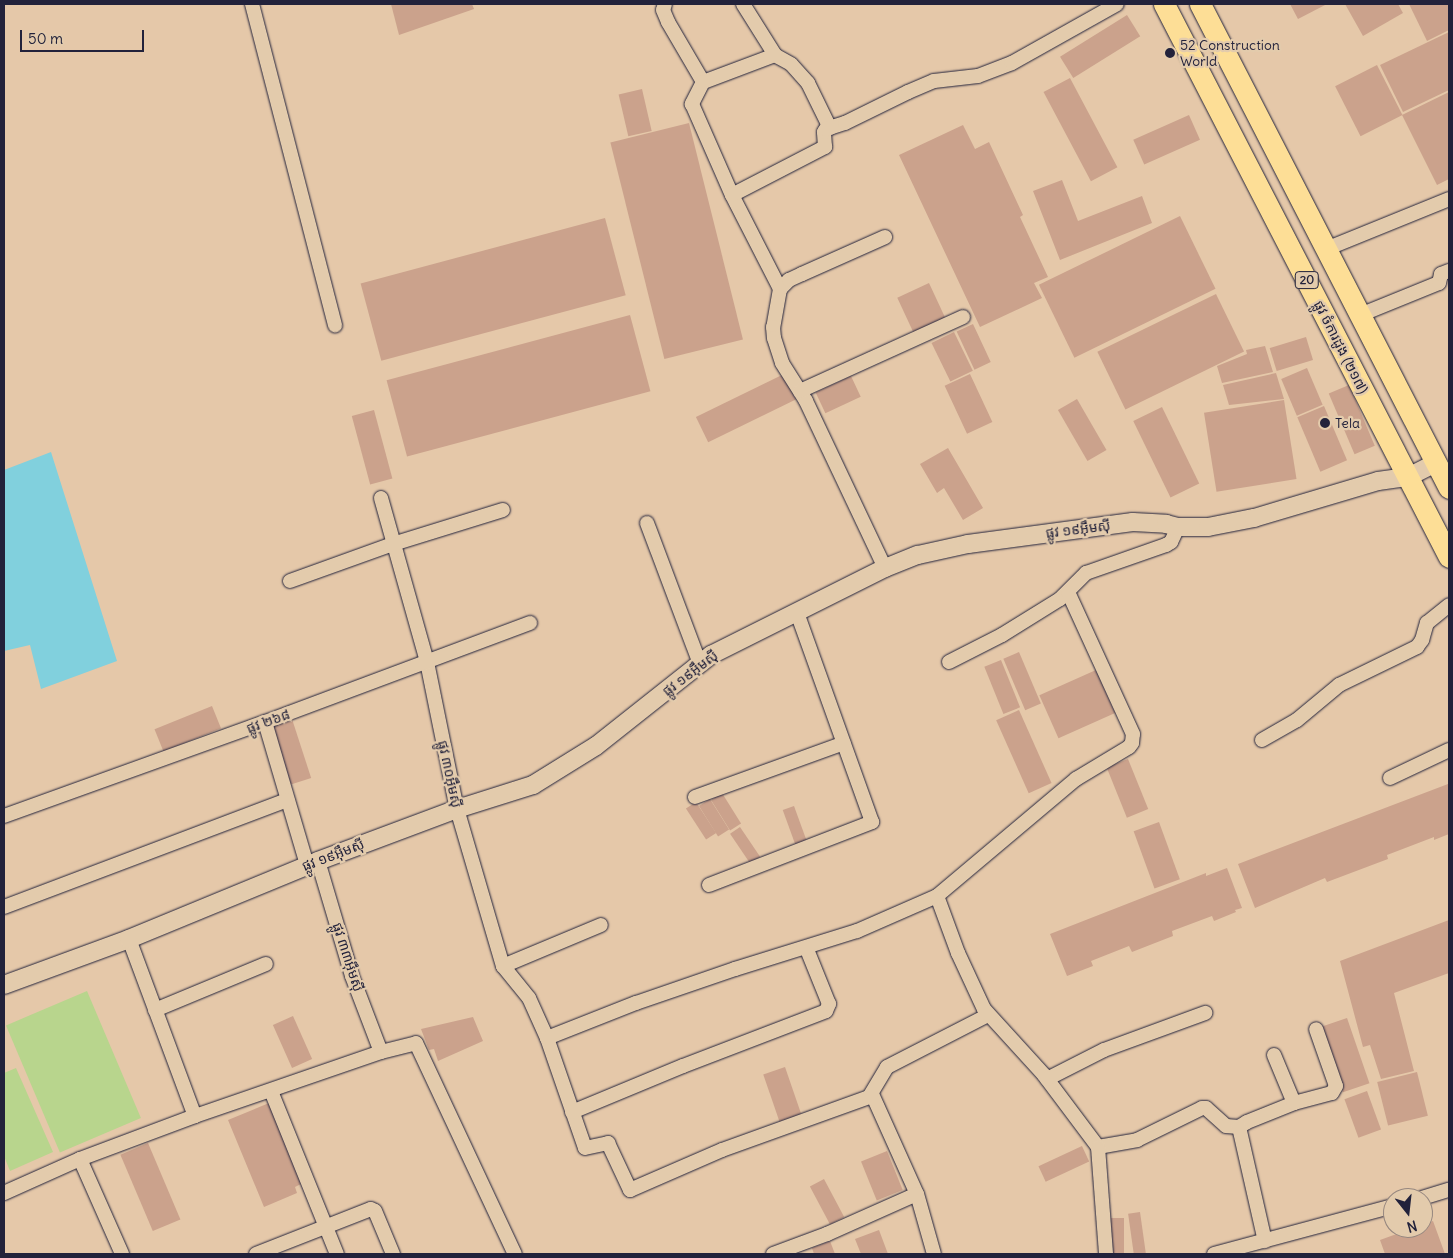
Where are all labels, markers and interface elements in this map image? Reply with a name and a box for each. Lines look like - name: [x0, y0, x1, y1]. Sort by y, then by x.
- scale bar: [22, 20, 146, 52]
- text: 50 m: [28, 29, 63, 48]
- place label: 52 Construction World: [1180, 37, 1280, 70]
- marker: 52 Construction World: [1164, 47, 1176, 59]
- road number: 20: [1294, 270, 1320, 290]
- street label: ផ្លូវ ចំការដូង (២១៧): [1310, 298, 1372, 396]
- place label: Tela: [1335, 415, 1360, 431]
- marker: Tela: [1319, 417, 1331, 429]
- street label: ផ្លូវ ១៩អ៊ឹមស៊ី: [1045, 517, 1111, 541]
- street label: ផ្លូវ ១៩អ៊ឹមស៊ី: [659, 647, 721, 699]
- street label: ផ្លូវ ២៦៨: [244, 705, 292, 737]
- street label: ផ្លូវ ៣០អ៊ឹមស៊ី: [435, 739, 465, 809]
- street label: ផ្លូវ ១៩អ៊ឹមស៊ី: [299, 835, 367, 875]
- street label: ផ្លូវ ៣៣អ៊ឹមស៊ី: [329, 920, 367, 994]
- north arrow: [1383, 1188, 1433, 1238]
- text: N: [1405, 1216, 1419, 1236]

